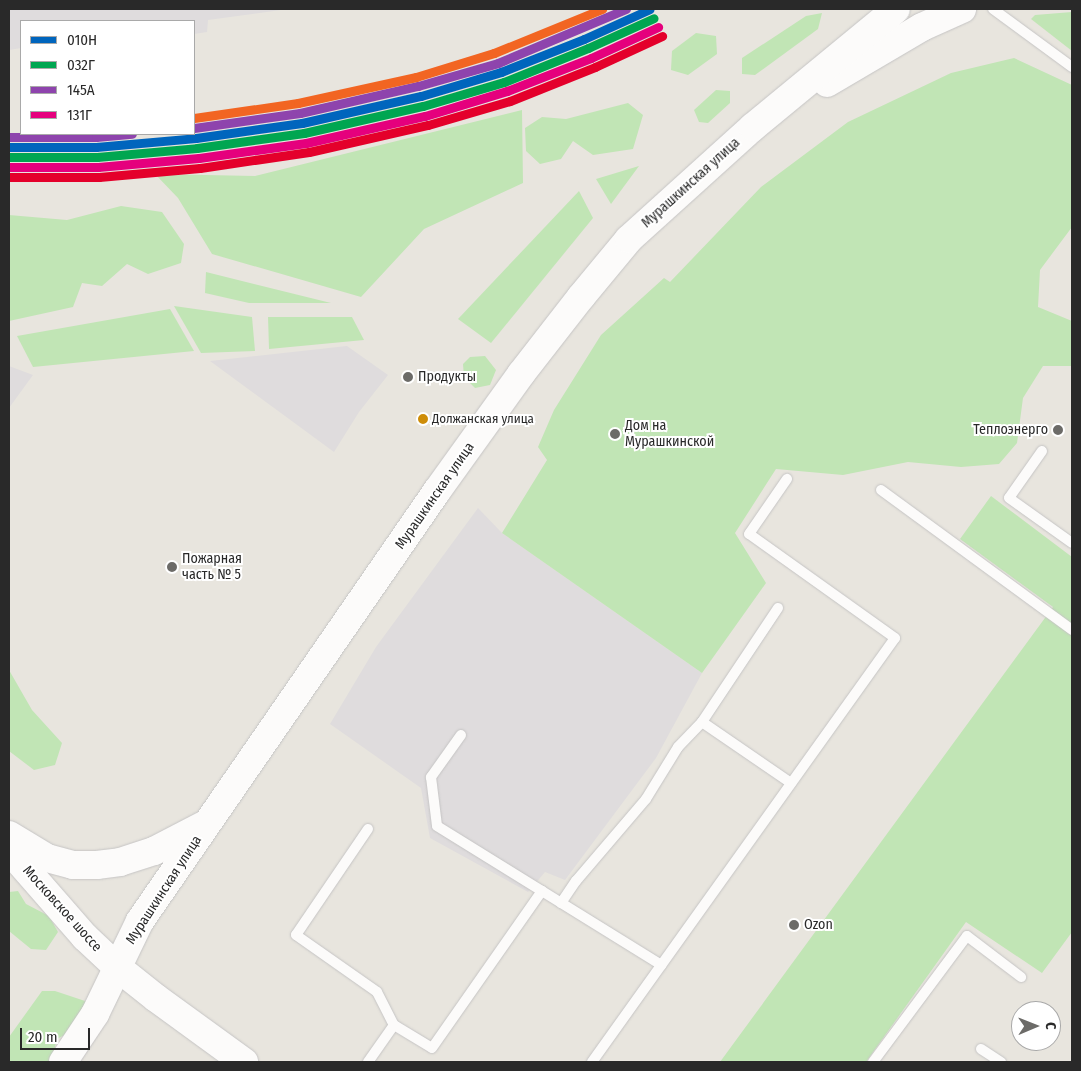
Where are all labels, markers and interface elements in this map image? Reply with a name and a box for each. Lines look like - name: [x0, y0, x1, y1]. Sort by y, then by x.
- legend: [20, 20, 195, 135]
- text: 010Н: [67, 31, 97, 49]
- text: 032Г: [67, 56, 95, 74]
- text: 145А: [67, 81, 95, 99]
- text: 131Г: [67, 106, 92, 124]
- street label: Мурашкинская улица: [638, 134, 744, 232]
- place label: Продукты: [418, 369, 476, 385]
- marker: Продукты: [402, 371, 414, 383]
- place label: Должанская улица: [432, 411, 534, 427]
- marker: Должанская улица: [418, 414, 428, 424]
- place label: Дом на Мурашкинской: [625, 418, 714, 451]
- place label: Теплоэнерго: [973, 422, 1048, 438]
- marker: Теплоэнерго: [1052, 424, 1064, 436]
- marker: Дом на Мурашкинской: [609, 428, 621, 440]
- street label: Мурашкинская улица: [392, 439, 478, 553]
- place label: Пожарная часть № 5: [182, 551, 242, 584]
- marker: Пожарная часть № 5: [166, 561, 178, 573]
- street label: Мурашкинская улица: [123, 832, 205, 948]
- street label: Московское шоссе: [19, 863, 105, 955]
- place label: Ozon: [804, 917, 833, 933]
- marker: Ozon: [788, 919, 800, 931]
- north arrow: [1011, 1001, 1061, 1051]
- scale bar: [22, 1018, 92, 1050]
- text: С: [1042, 1022, 1059, 1030]
- text: 20 m: [28, 1028, 58, 1046]

